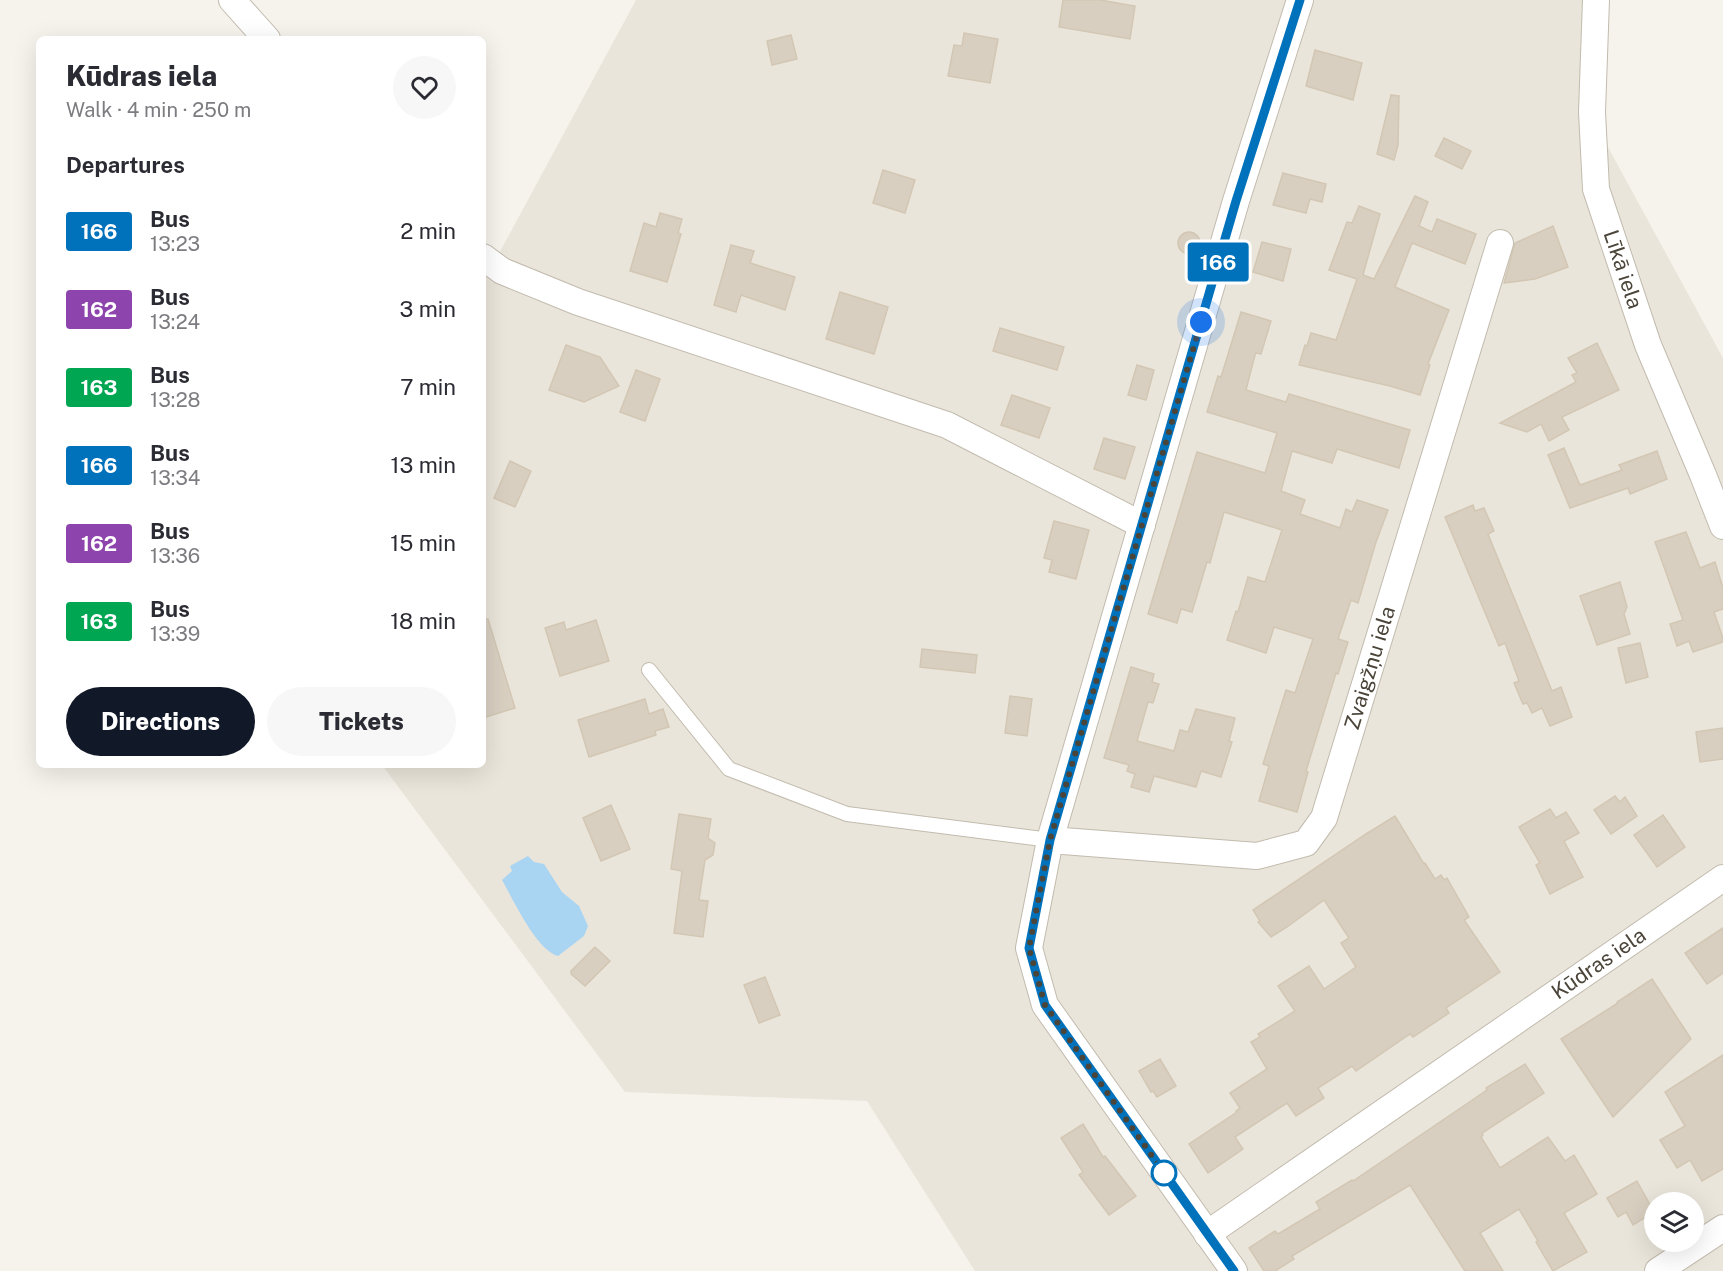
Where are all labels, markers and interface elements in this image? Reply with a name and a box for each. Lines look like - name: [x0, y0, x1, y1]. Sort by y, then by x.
- button: heart: [393, 56, 456, 119]
- text: Kūdras iela: [66, 59, 217, 92]
- text: Walk · 4 min · 250 m: [66, 98, 251, 122]
- text: Departures: [66, 152, 185, 178]
- text: Bus: [150, 206, 190, 232]
- text: 2 min: [400, 218, 456, 244]
- text: 166: [81, 219, 117, 244]
- street label: Līkā iela: [1599, 227, 1648, 312]
- text: 13:23: [150, 232, 200, 256]
- line badge: 166: [1184, 242, 1252, 282]
- text: 166: [1200, 250, 1236, 275]
- text: Bus: [150, 284, 190, 310]
- text: 3 min: [399, 296, 456, 322]
- text: 162: [81, 297, 117, 322]
- your location: [1186, 307, 1216, 337]
- text: 13:24: [150, 310, 200, 334]
- text: Bus: [150, 362, 190, 388]
- text: 7 min: [400, 374, 456, 400]
- text: 163: [81, 375, 117, 400]
- text: 13:28: [150, 388, 201, 412]
- text: Bus: [150, 440, 190, 466]
- text: 13 min: [391, 452, 456, 478]
- text: 166: [81, 453, 117, 478]
- text: 13:34: [150, 466, 200, 490]
- text: Bus: [150, 518, 190, 544]
- text: 15 min: [390, 530, 456, 556]
- text: 162: [81, 531, 117, 556]
- text: 13:36: [150, 544, 200, 568]
- text: Bus: [150, 596, 190, 622]
- street label: Zvaigžņu iela: [1339, 603, 1400, 733]
- text: 18 min: [390, 608, 456, 634]
- text: 163: [81, 609, 117, 634]
- text: 13:39: [150, 622, 200, 646]
- button: Directions: [66, 687, 255, 756]
- button: Tickets: [267, 687, 456, 756]
- street label: Kūdras iela: [1547, 922, 1650, 1004]
- unlabelled marker: [1151, 1160, 1177, 1186]
- map controls: [1644, 1192, 1704, 1252]
- button: layers: [1644, 1192, 1704, 1252]

